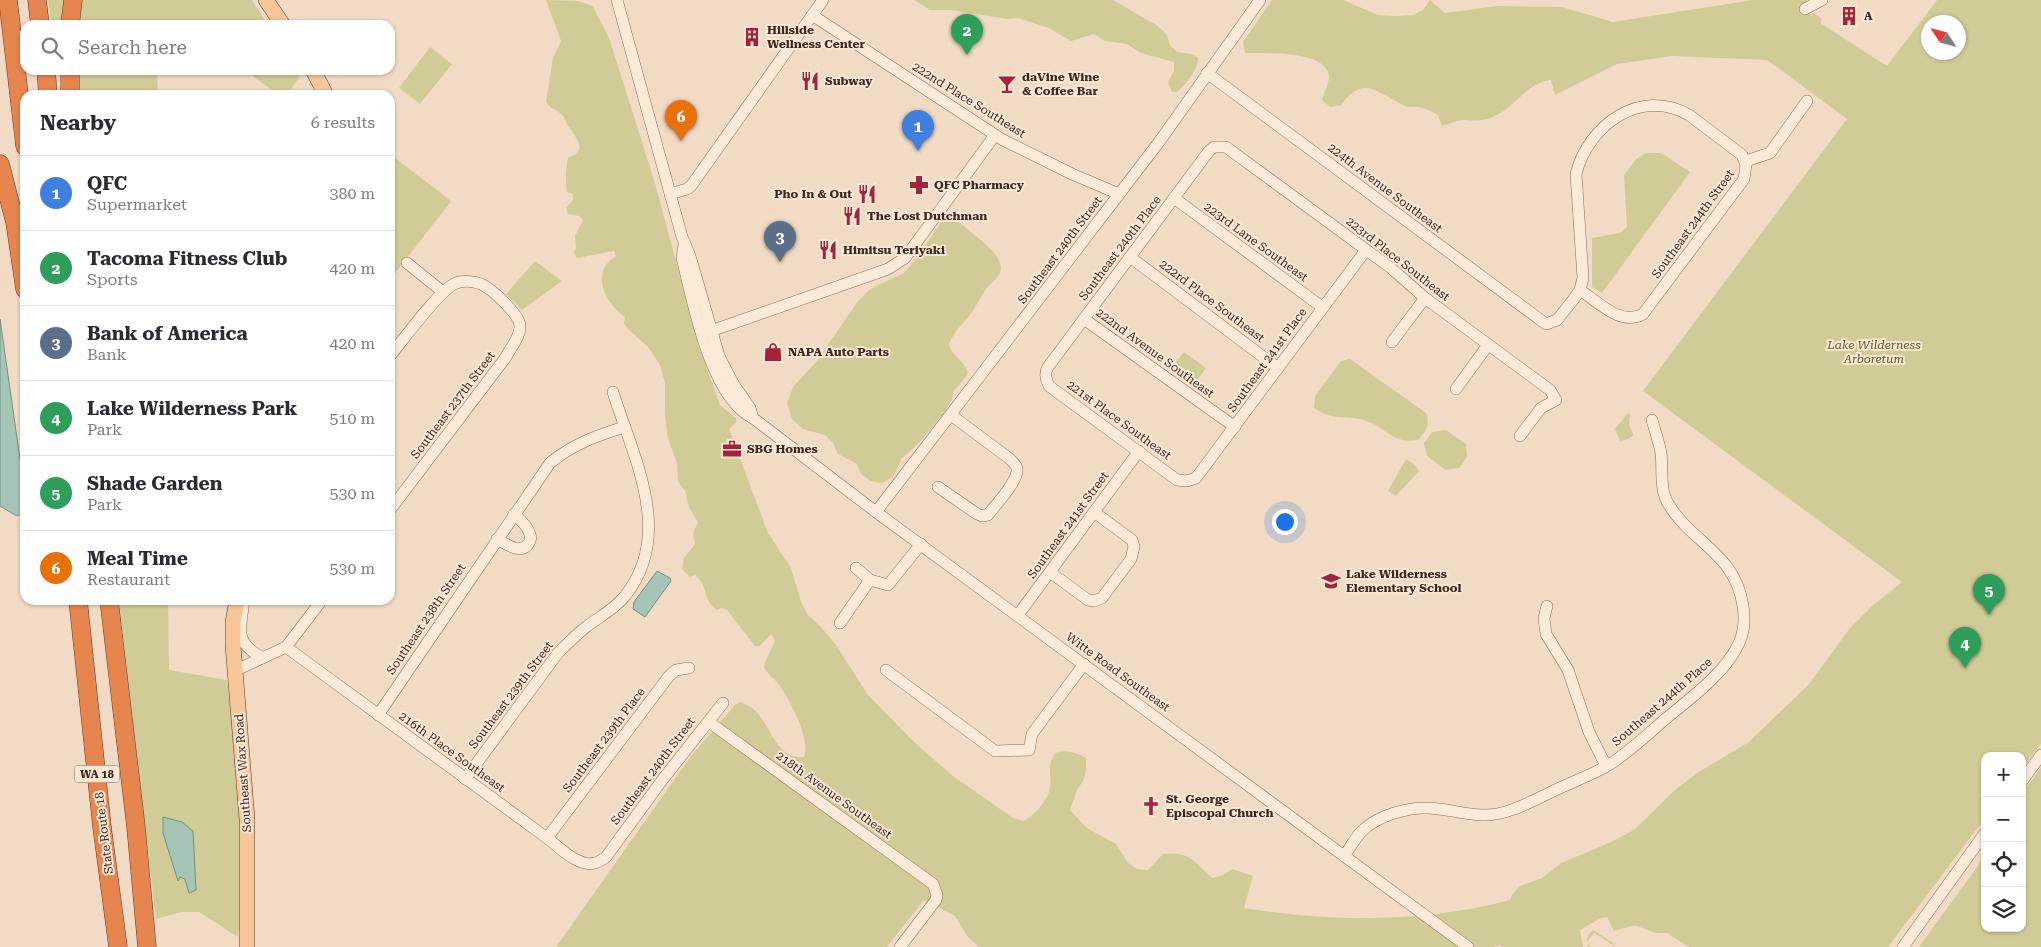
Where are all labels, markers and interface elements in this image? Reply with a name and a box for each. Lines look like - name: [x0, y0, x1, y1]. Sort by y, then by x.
- building icon: A: [1838, 5, 1860, 27]
- place label: A: [1864, 9, 1873, 23]
- pin: 2: [951, 14, 983, 55]
- north arrow: [1921, 15, 1966, 60]
- search box: [20, 20, 395, 75]
- place label: Hillside Wellness Center: [767, 23, 866, 51]
- building icon: Hillside Wellness Center: [741, 26, 763, 48]
- icon: search: [38, 34, 66, 62]
- text: Search here: [78, 36, 187, 59]
- street label: 222nd Place Southeast: [910, 59, 1029, 141]
- restaurant icon: Subway: [799, 70, 821, 92]
- place label: daVine Wine & Coffee Bar: [1022, 70, 1099, 98]
- bar icon: daVine Wine & Coffee Bar: [996, 73, 1018, 95]
- place label: Subway: [825, 74, 873, 88]
- pin: 6: [665, 100, 697, 141]
- pin: 1: [902, 110, 934, 151]
- text: Nearby: [40, 111, 116, 135]
- text: 6 results: [311, 113, 375, 132]
- street label: 224th Avenue Southeast: [1325, 140, 1445, 236]
- street label: Southeast 244th Street: [1649, 167, 1737, 281]
- text: QFC: [87, 172, 127, 195]
- pharmacy icon: QFC Pharmacy: [908, 174, 930, 196]
- place label: QFC Pharmacy: [934, 178, 1025, 192]
- restaurant icon: Pho In & Out: [856, 183, 878, 205]
- text: 1: [52, 184, 60, 203]
- text: 380 m: [329, 184, 375, 203]
- place label: Pho In & Out: [774, 187, 852, 201]
- street label: Southeast 240th Street: [1015, 193, 1105, 306]
- street label: Southeast 240th Place: [1076, 193, 1164, 303]
- text: Supermarket: [87, 195, 187, 214]
- street label: 223rd Lane Southeast: [1201, 200, 1311, 285]
- restaurant icon: The Lost Dutchman: [841, 205, 863, 227]
- place label: The Lost Dutchman: [867, 209, 987, 223]
- street label: 223rd Place Southeast: [1343, 214, 1453, 304]
- pin: 3: [764, 221, 796, 262]
- restaurant icon: Himitsu Teriyaki: [817, 239, 839, 261]
- place label: Himitsu Teriyaki: [843, 243, 945, 257]
- text: Tacoma Fitness Club: [87, 247, 287, 270]
- street label: 222rd Place Southeast: [1157, 257, 1268, 345]
- text: 2: [52, 259, 60, 278]
- text: 420 m: [329, 259, 375, 278]
- text: Sports: [87, 270, 138, 289]
- street label: 222nd Avenue Southeast: [1093, 305, 1217, 401]
- street label: Southeast 241st Place: [1224, 305, 1310, 415]
- text: Bank of America: [87, 322, 248, 345]
- text: 3: [52, 334, 60, 353]
- text: 420 m: [329, 334, 375, 353]
- park label: Lake Wilderness Arboretum: [1826, 338, 1921, 366]
- shop icon: NAPA Auto Parts: [762, 341, 784, 363]
- text: Bank: [87, 345, 127, 364]
- place label: NAPA Auto Parts: [788, 345, 889, 359]
- street label: Southeast 237th Street: [408, 348, 498, 461]
- street label: 221st Place Southeast: [1064, 377, 1174, 463]
- text: Lake Wilderness Park: [87, 397, 297, 420]
- text: 4: [52, 409, 60, 428]
- text: 510 m: [329, 409, 375, 428]
- text: Park: [87, 420, 122, 439]
- office icon: SBG Homes: [721, 438, 743, 460]
- place label: SBG Homes: [747, 442, 818, 456]
- street label: Southeast 241st Street: [1024, 468, 1112, 581]
- text: Shade Garden: [87, 472, 223, 495]
- text: 5: [52, 484, 60, 503]
- text: 530 m: [329, 484, 375, 503]
- text: Park: [87, 495, 122, 514]
- your location: [1272, 509, 1298, 535]
- text: Meal Time: [87, 547, 188, 570]
- text: 6: [52, 559, 60, 578]
- text: 530 m: [329, 559, 375, 578]
- street label: Southeast 238th Street: [384, 560, 469, 677]
- place label: Lake Wilderness Elementary School: [1346, 567, 1461, 595]
- text: Restaurant: [87, 570, 170, 589]
- school or university icon: Lake Wilderness Elementary School: [1320, 570, 1342, 592]
- pin: 5: [1973, 574, 2005, 615]
- pin: 4: [1949, 627, 1981, 668]
- street label: Witte Road Southeast: [1063, 630, 1173, 715]
- street label: Southeast 239th Street: [466, 638, 556, 751]
- street label: Southeast 244th Place: [1609, 655, 1715, 749]
- street label: Southeast 239th Place: [560, 685, 648, 795]
- street label: 216th Place Southeast: [396, 709, 508, 795]
- street label: Southeast Wax Road: [232, 713, 254, 833]
- street label: Southeast 240th Street: [608, 714, 698, 827]
- street label: 218th Avenue Southeast: [773, 748, 895, 842]
- map controls: [1981, 752, 2026, 932]
- button: +: [1981, 752, 2026, 797]
- road number: WA 18: [74, 766, 120, 782]
- street label: State Route 18: [92, 791, 116, 875]
- place label: St. George Episcopal Church: [1166, 792, 1273, 820]
- church icon: St. George Episcopal Church: [1140, 795, 1162, 817]
- button: −: [1981, 797, 2026, 842]
- button: locate: [1981, 842, 2026, 887]
- button: layers: [1981, 887, 2026, 932]

